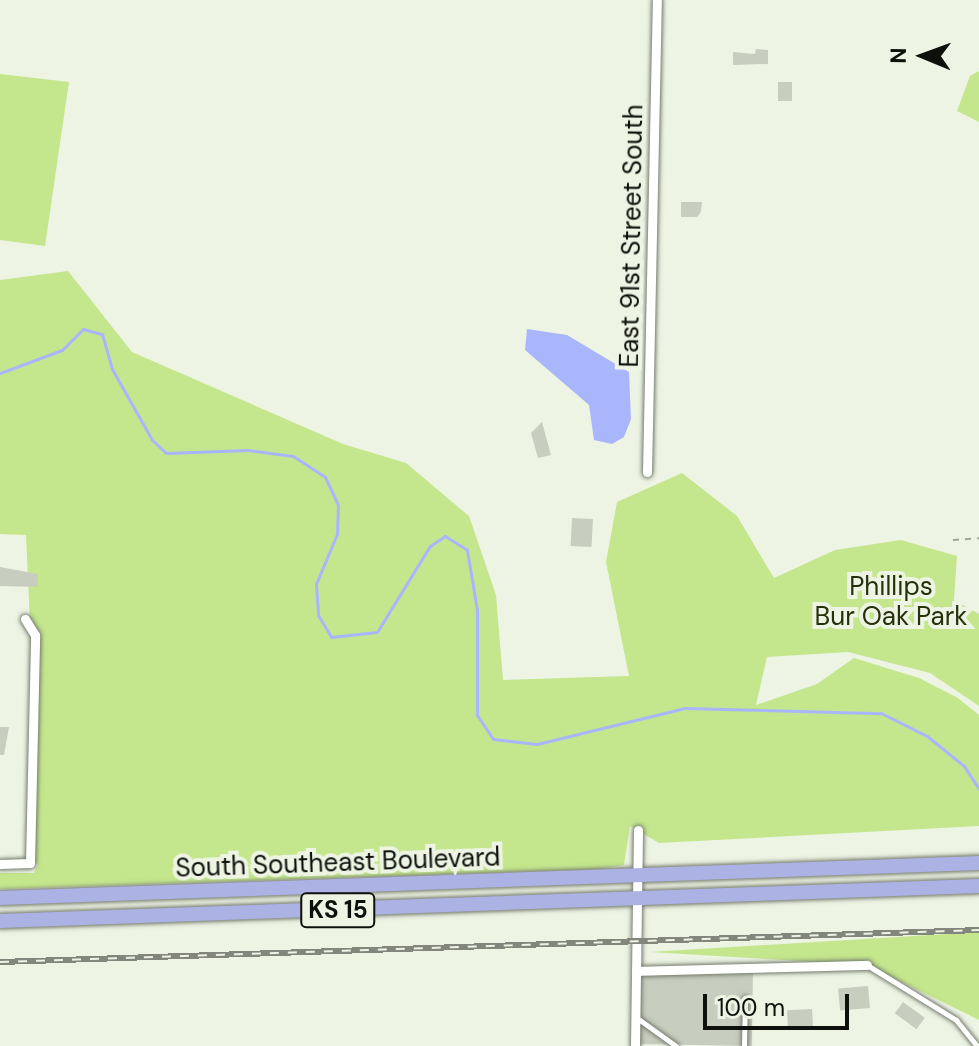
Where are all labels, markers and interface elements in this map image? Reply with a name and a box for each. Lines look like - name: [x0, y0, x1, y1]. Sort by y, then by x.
- north arrow: [883, 16, 963, 96]
- text: N: [884, 47, 913, 64]
- street label: East 91st Street South: [614, 104, 650, 368]
- park label: Phillips Bur Oak Park: [815, 571, 967, 632]
- street label: South Southeast Boulevard: [175, 842, 501, 884]
- road number: KS 15: [300, 890, 376, 930]
- scale bar: [707, 978, 853, 1028]
- text: 100 m: [717, 992, 785, 1023]

